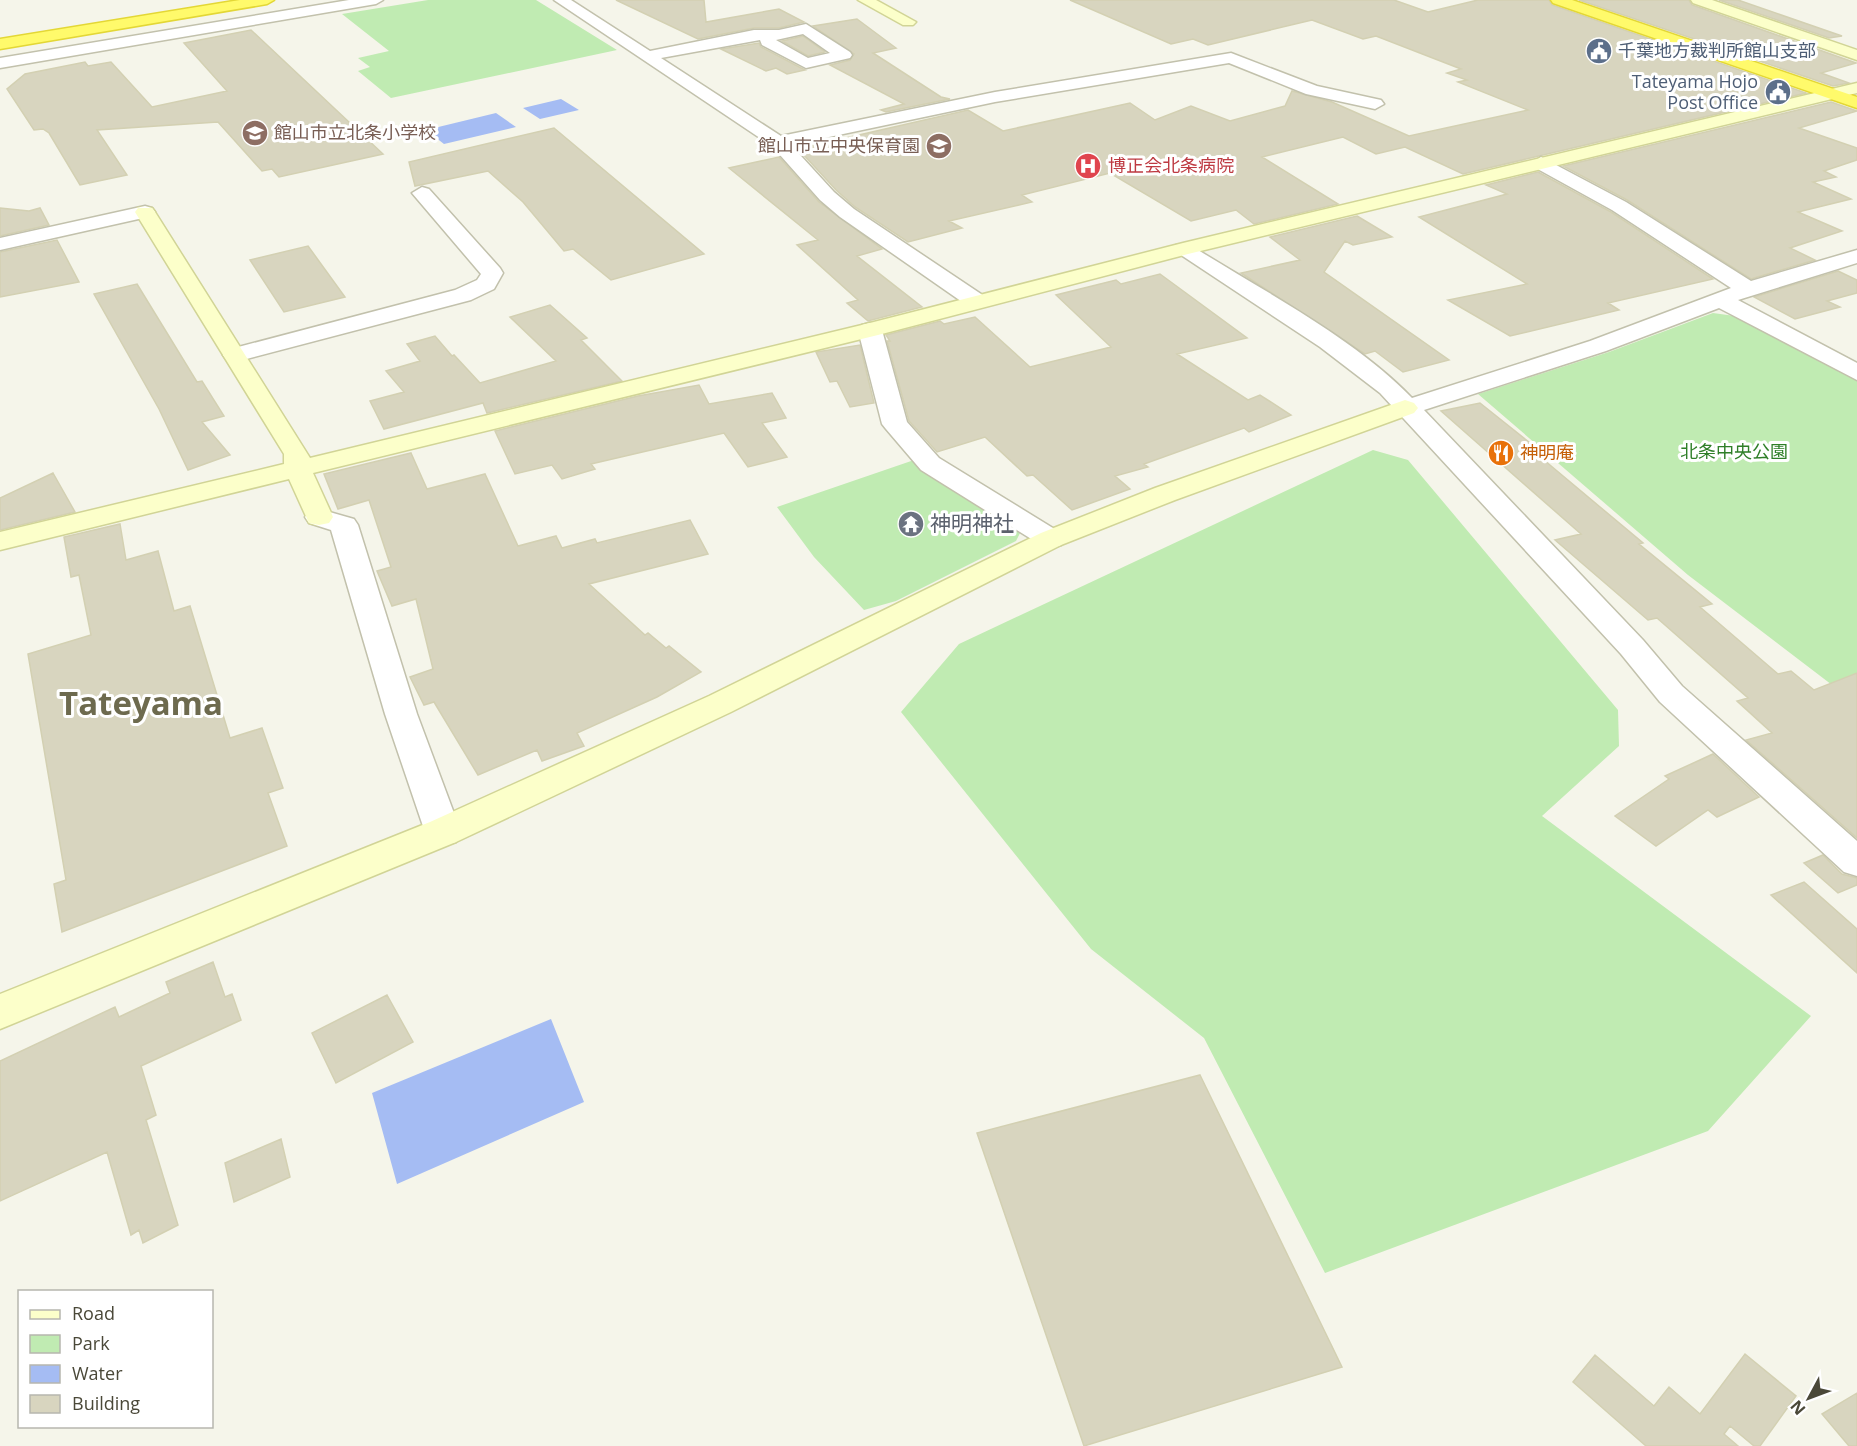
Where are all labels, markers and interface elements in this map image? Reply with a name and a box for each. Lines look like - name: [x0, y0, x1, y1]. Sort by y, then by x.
- public building icon: 千葉地方裁判所館山支部: [1584, 36, 1614, 66]
- place label: 千葉地方裁判所館山支部: [1618, 38, 1816, 62]
- place label: Tateyama Hojo Post Office: [1632, 69, 1758, 114]
- public building icon: Tateyama Hojo Post Office: [1763, 77, 1793, 107]
- school or university icon: 館山市立北条小学校: [240, 118, 270, 148]
- place label: 館山市立北条小学校: [274, 120, 436, 144]
- school or university icon: 館山市立中央保育園: [924, 131, 954, 161]
- place label: 館山市立中央保育園: [758, 133, 920, 157]
- hospital icon: 博正会北条病院: [1073, 151, 1103, 181]
- place label: 博正会北条病院: [1108, 153, 1234, 177]
- restaurant icon: 神明庵: [1486, 438, 1516, 468]
- park label: 北条中央公園: [1680, 439, 1788, 463]
- place label: 神明庵: [1520, 440, 1574, 464]
- temple icon: 神明神社: [896, 509, 926, 539]
- place label: 神明神社: [930, 509, 1014, 537]
- district label: Tateyama: [59, 680, 223, 725]
- legend: [18, 1290, 213, 1428]
- text: Road: [72, 1301, 115, 1325]
- text: Park: [72, 1331, 110, 1355]
- text: Water: [72, 1361, 123, 1385]
- north arrow: [1779, 1368, 1839, 1428]
- text: Building: [72, 1391, 140, 1415]
- text: N: [1785, 1396, 1810, 1420]

